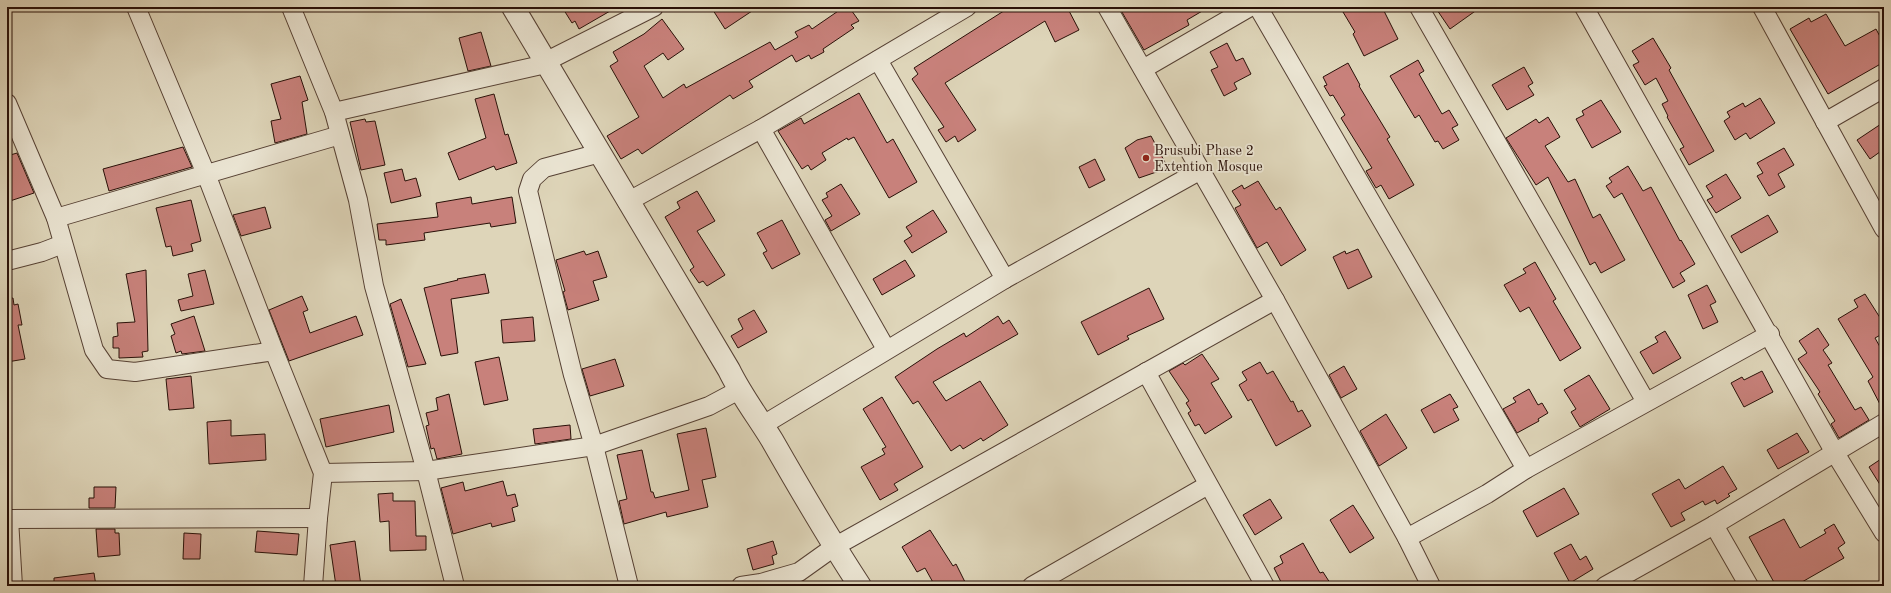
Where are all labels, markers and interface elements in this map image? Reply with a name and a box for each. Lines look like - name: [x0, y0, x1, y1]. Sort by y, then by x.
- place label: Brusubi Phase 2 Extention Mosque: [1154, 144, 1263, 174]
- marker: Brusubi Phase 2 Extention Mosque: [1141, 153, 1151, 163]

